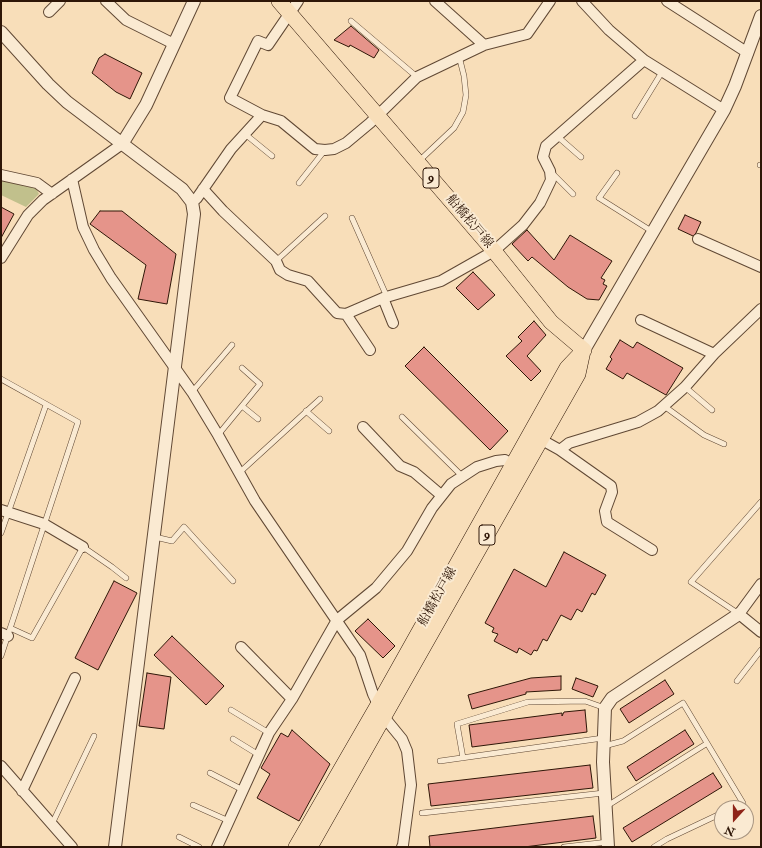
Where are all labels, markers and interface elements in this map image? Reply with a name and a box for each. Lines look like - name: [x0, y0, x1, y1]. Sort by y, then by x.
- road number: 9: [423, 168, 439, 188]
- street label: 船橋松戸線: [442, 192, 496, 252]
- road number: 9: [479, 525, 495, 545]
- street label: 船橋松戸線: [415, 565, 461, 629]
- north arrow: [714, 800, 754, 840]
- text: N: [723, 823, 737, 839]

